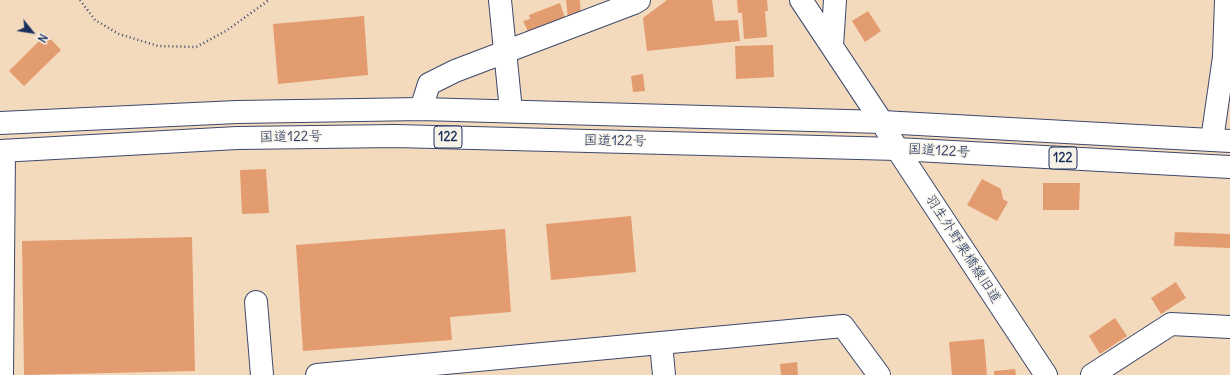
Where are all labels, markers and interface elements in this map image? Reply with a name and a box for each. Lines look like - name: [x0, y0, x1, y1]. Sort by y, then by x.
- north arrow: [12, 12, 52, 52]
- text: N: [34, 31, 50, 45]
- road number: 122: [434, 126, 462, 148]
- street label: 国道122号: [259, 128, 323, 146]
- street label: 国道122号: [583, 132, 647, 150]
- street label: 国道122号: [907, 141, 971, 161]
- road number: 122: [1049, 147, 1077, 169]
- street label: 羽生外野栗橋線旧道: [922, 192, 1004, 306]

